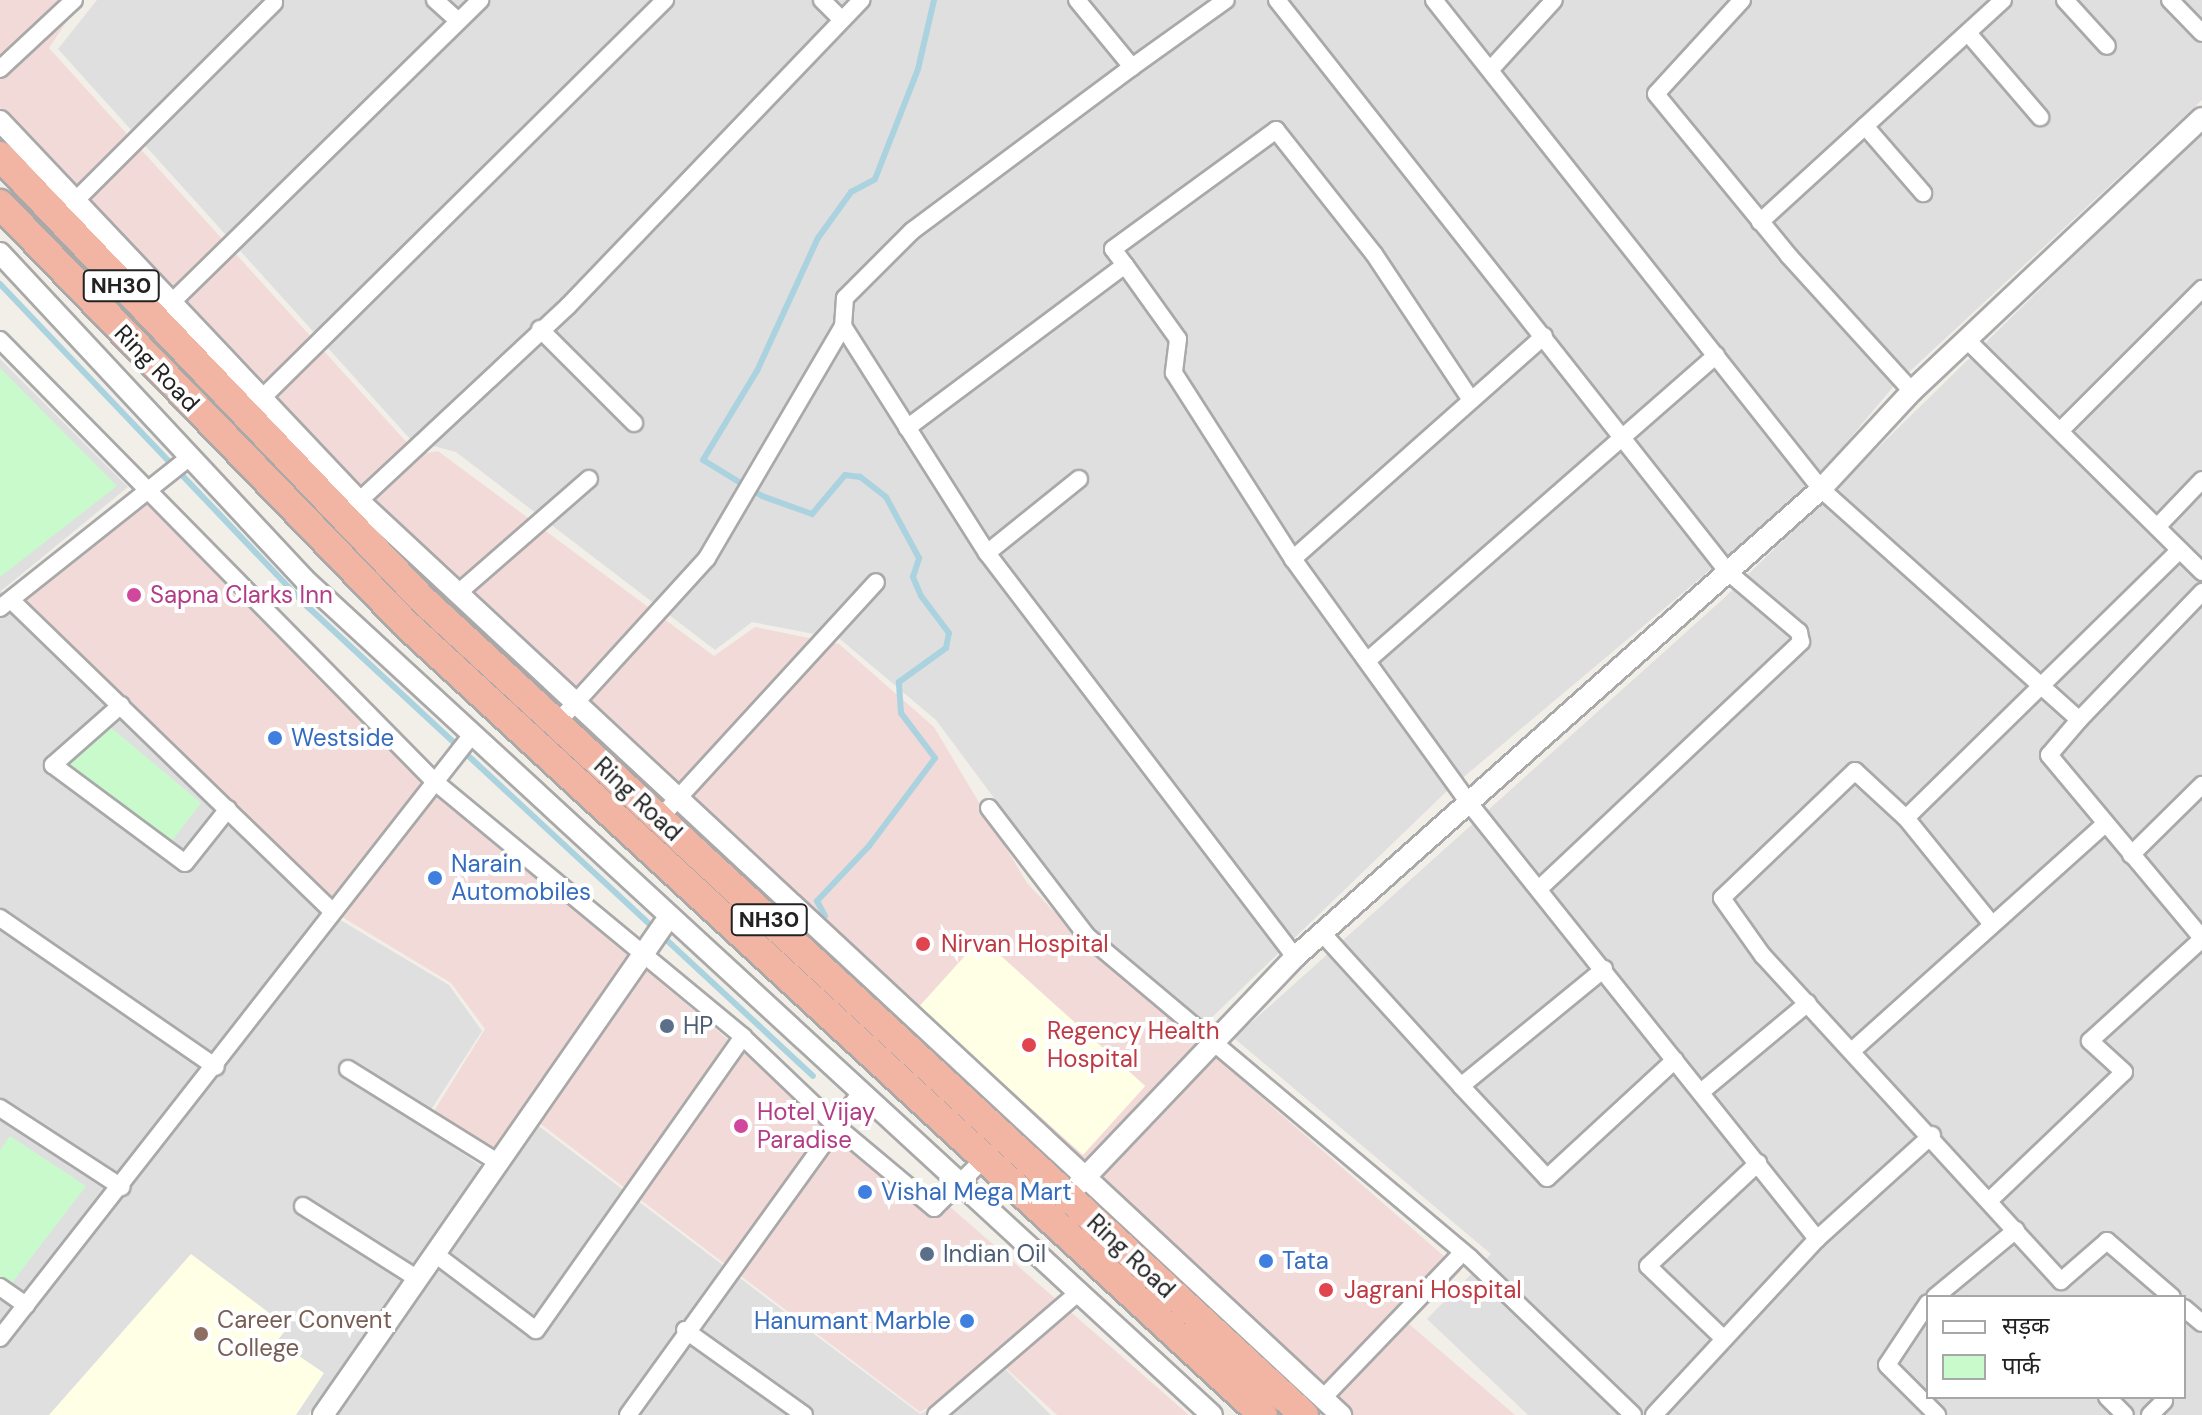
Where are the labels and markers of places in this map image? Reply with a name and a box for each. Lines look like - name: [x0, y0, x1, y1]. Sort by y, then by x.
- place label: Sapna Clarks Inn: [150, 581, 333, 609]
- marker: Sapna Clarks Inn: [125, 586, 143, 604]
- place label: Westside: [291, 724, 394, 752]
- marker: Westside: [266, 729, 284, 747]
- place label: Narain Automobiles: [451, 850, 591, 906]
- marker: Narain Automobiles: [426, 869, 444, 887]
- place label: Nirvan Hospital: [941, 930, 1109, 958]
- marker: Nirvan Hospital: [912, 933, 934, 955]
- place label: HP: [683, 1012, 713, 1040]
- marker: HP: [658, 1017, 676, 1035]
- place label: Regency Health Hospital: [1047, 1017, 1219, 1073]
- marker: Regency Health Hospital: [1018, 1034, 1040, 1056]
- place label: Hotel Vijay Paradise: [757, 1098, 875, 1154]
- marker: Hotel Vijay Paradise: [732, 1117, 750, 1135]
- place label: Vishal Mega Mart: [881, 1178, 1072, 1206]
- marker: Vishal Mega Mart: [856, 1183, 874, 1201]
- place label: Indian Oil: [943, 1240, 1046, 1268]
- marker: Indian Oil: [918, 1245, 936, 1263]
- place label: Tata: [1282, 1247, 1329, 1275]
- marker: Tata: [1257, 1252, 1275, 1270]
- place label: Jagrani Hospital: [1344, 1276, 1522, 1304]
- marker: Jagrani Hospital: [1315, 1279, 1337, 1301]
- place label: Career Convent College: [217, 1306, 392, 1362]
- place label: Hanumant Marble: [754, 1307, 951, 1335]
- marker: Hanumant Marble: [958, 1312, 976, 1330]
- marker: Career Convent College: [192, 1325, 210, 1343]

